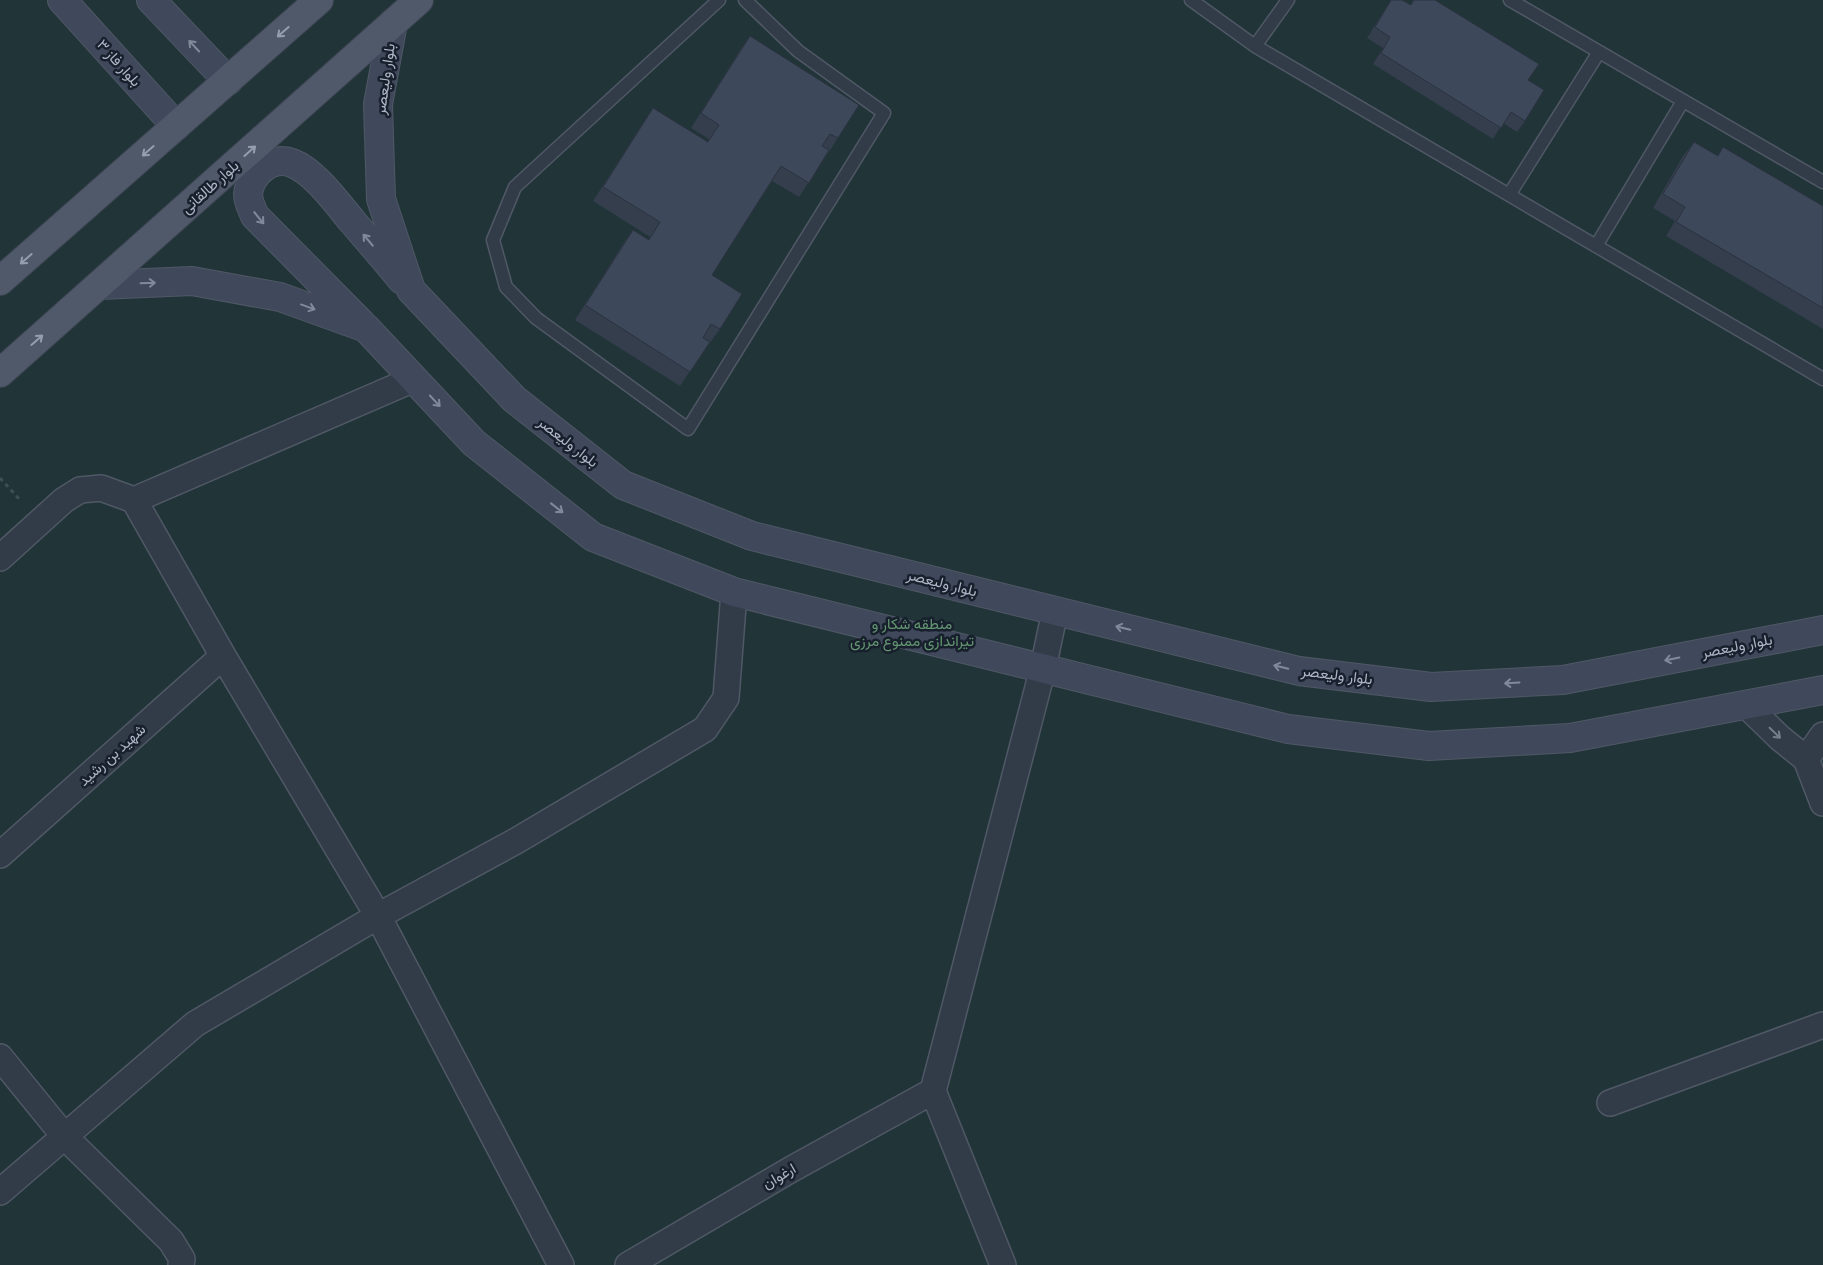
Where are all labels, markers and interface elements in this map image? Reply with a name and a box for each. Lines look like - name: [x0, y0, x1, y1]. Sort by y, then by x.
- one-way arrow: [276, 26, 289, 38]
- street label: بلوار فاز ۳: [93, 36, 145, 90]
- one-way arrow: [188, 39, 200, 52]
- street label: بلوار ولیعصر: [371, 42, 399, 117]
- one-way arrow: [141, 145, 154, 157]
- one-way arrow: [243, 145, 256, 157]
- street label: بلوار طالقانی: [177, 156, 243, 218]
- one-way arrow: [253, 211, 264, 224]
- one-way arrow: [363, 233, 374, 246]
- one-way arrow: [19, 253, 32, 264]
- one-way arrow: [140, 278, 156, 288]
- one-way arrow: [300, 303, 315, 312]
- one-way arrow: [30, 335, 43, 346]
- one-way arrow: [429, 395, 441, 408]
- street label: بلوار ولیعصر: [533, 412, 602, 471]
- one-way arrow: [550, 503, 563, 514]
- street label: بلوار ولیعصر: [904, 565, 979, 600]
- park label: منطقه شکار و تیراندازی ممنوع مرزی: [850, 615, 974, 652]
- one-way arrow: [1115, 623, 1131, 632]
- street label: بلوار ولیعصر: [1699, 630, 1774, 662]
- one-way arrow: [1664, 655, 1680, 664]
- one-way arrow: [1273, 662, 1289, 671]
- street label: بلوار ولیعصر: [1299, 662, 1374, 688]
- one-way arrow: [1504, 678, 1520, 687]
- street label: شهید بن رشید: [75, 720, 150, 791]
- one-way arrow: [1769, 727, 1782, 739]
- street label: ارغوان: [759, 1159, 799, 1193]

